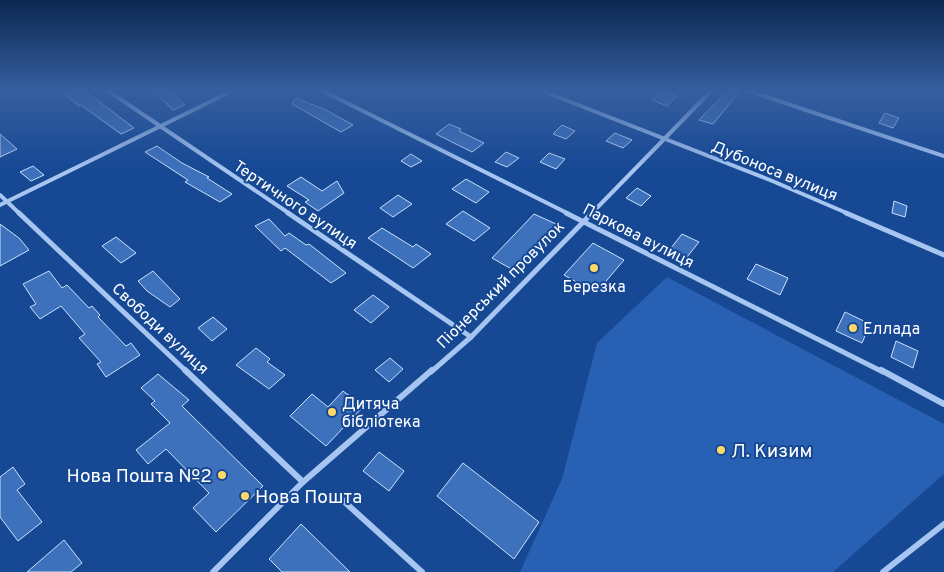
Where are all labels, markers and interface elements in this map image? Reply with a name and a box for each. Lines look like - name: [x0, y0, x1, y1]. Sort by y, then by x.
- street label: Дубоноса вулиця: [708, 137, 840, 206]
- street label: Тертичного вулиця: [229, 157, 361, 254]
- street label: Паркова вулиця: [579, 200, 697, 274]
- street label: Піонерський провулок: [433, 217, 569, 353]
- marker: Березка: [588, 262, 600, 274]
- place label: Березка: [562, 278, 626, 298]
- street label: Свободи вулиця: [107, 279, 212, 380]
- place label: Еллада: [863, 320, 920, 340]
- marker: Еллада: [847, 322, 859, 334]
- place label: Дитяча бібліотека: [342, 395, 420, 433]
- marker: Дитяча бібліотека: [326, 406, 338, 418]
- place label: Л. Кизим: [731, 440, 812, 464]
- marker: Л. Кизим: [715, 444, 727, 456]
- place label: Нова Пошта №2: [67, 465, 212, 489]
- marker: Нова Пошта №2: [216, 469, 228, 481]
- place label: Нова Пошта: [255, 486, 362, 510]
- marker: Нова Пошта: [239, 490, 251, 502]

